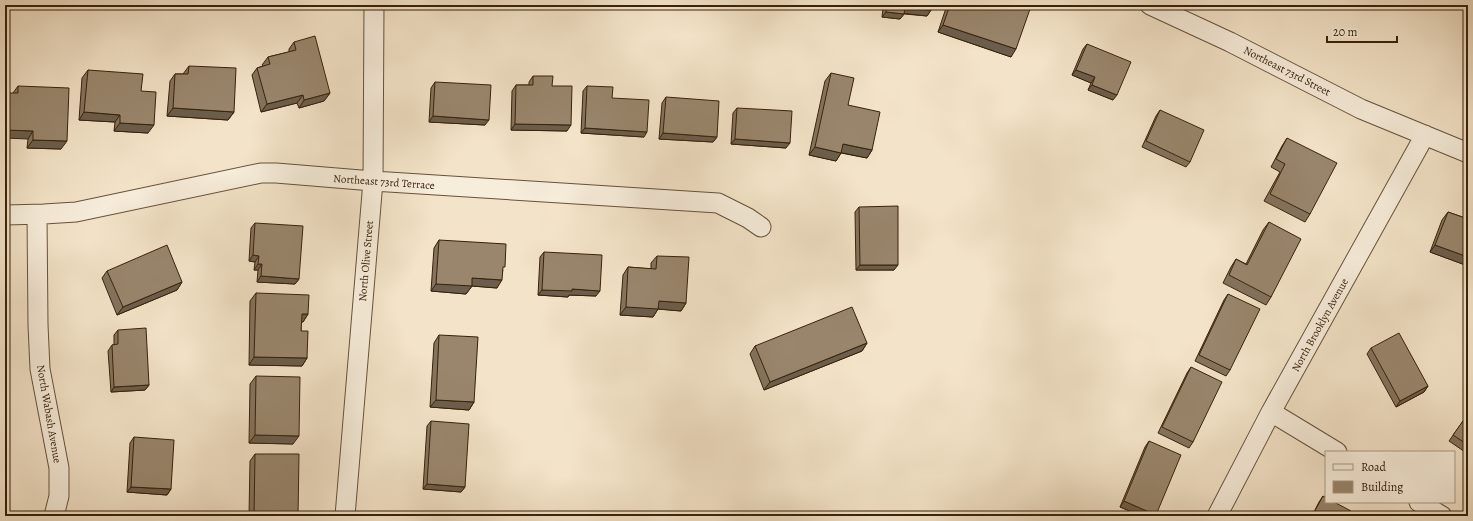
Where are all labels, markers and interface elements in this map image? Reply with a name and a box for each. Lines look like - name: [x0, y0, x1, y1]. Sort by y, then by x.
- scale bar: [1327, 18, 1397, 44]
- text: 20 m: [1333, 24, 1357, 40]
- street label: Northeast 73rd Street: [1241, 43, 1333, 100]
- street label: Northeast 73rd Terrace: [333, 171, 435, 193]
- street label: North Olive Street: [355, 219, 377, 302]
- street label: North Brooklyn Avenue: [1288, 276, 1352, 374]
- street label: North Wabash Avenue: [33, 364, 65, 464]
- legend: [1325, 451, 1455, 503]
- text: Road: [1361, 459, 1387, 475]
- text: Building: [1361, 479, 1403, 495]

